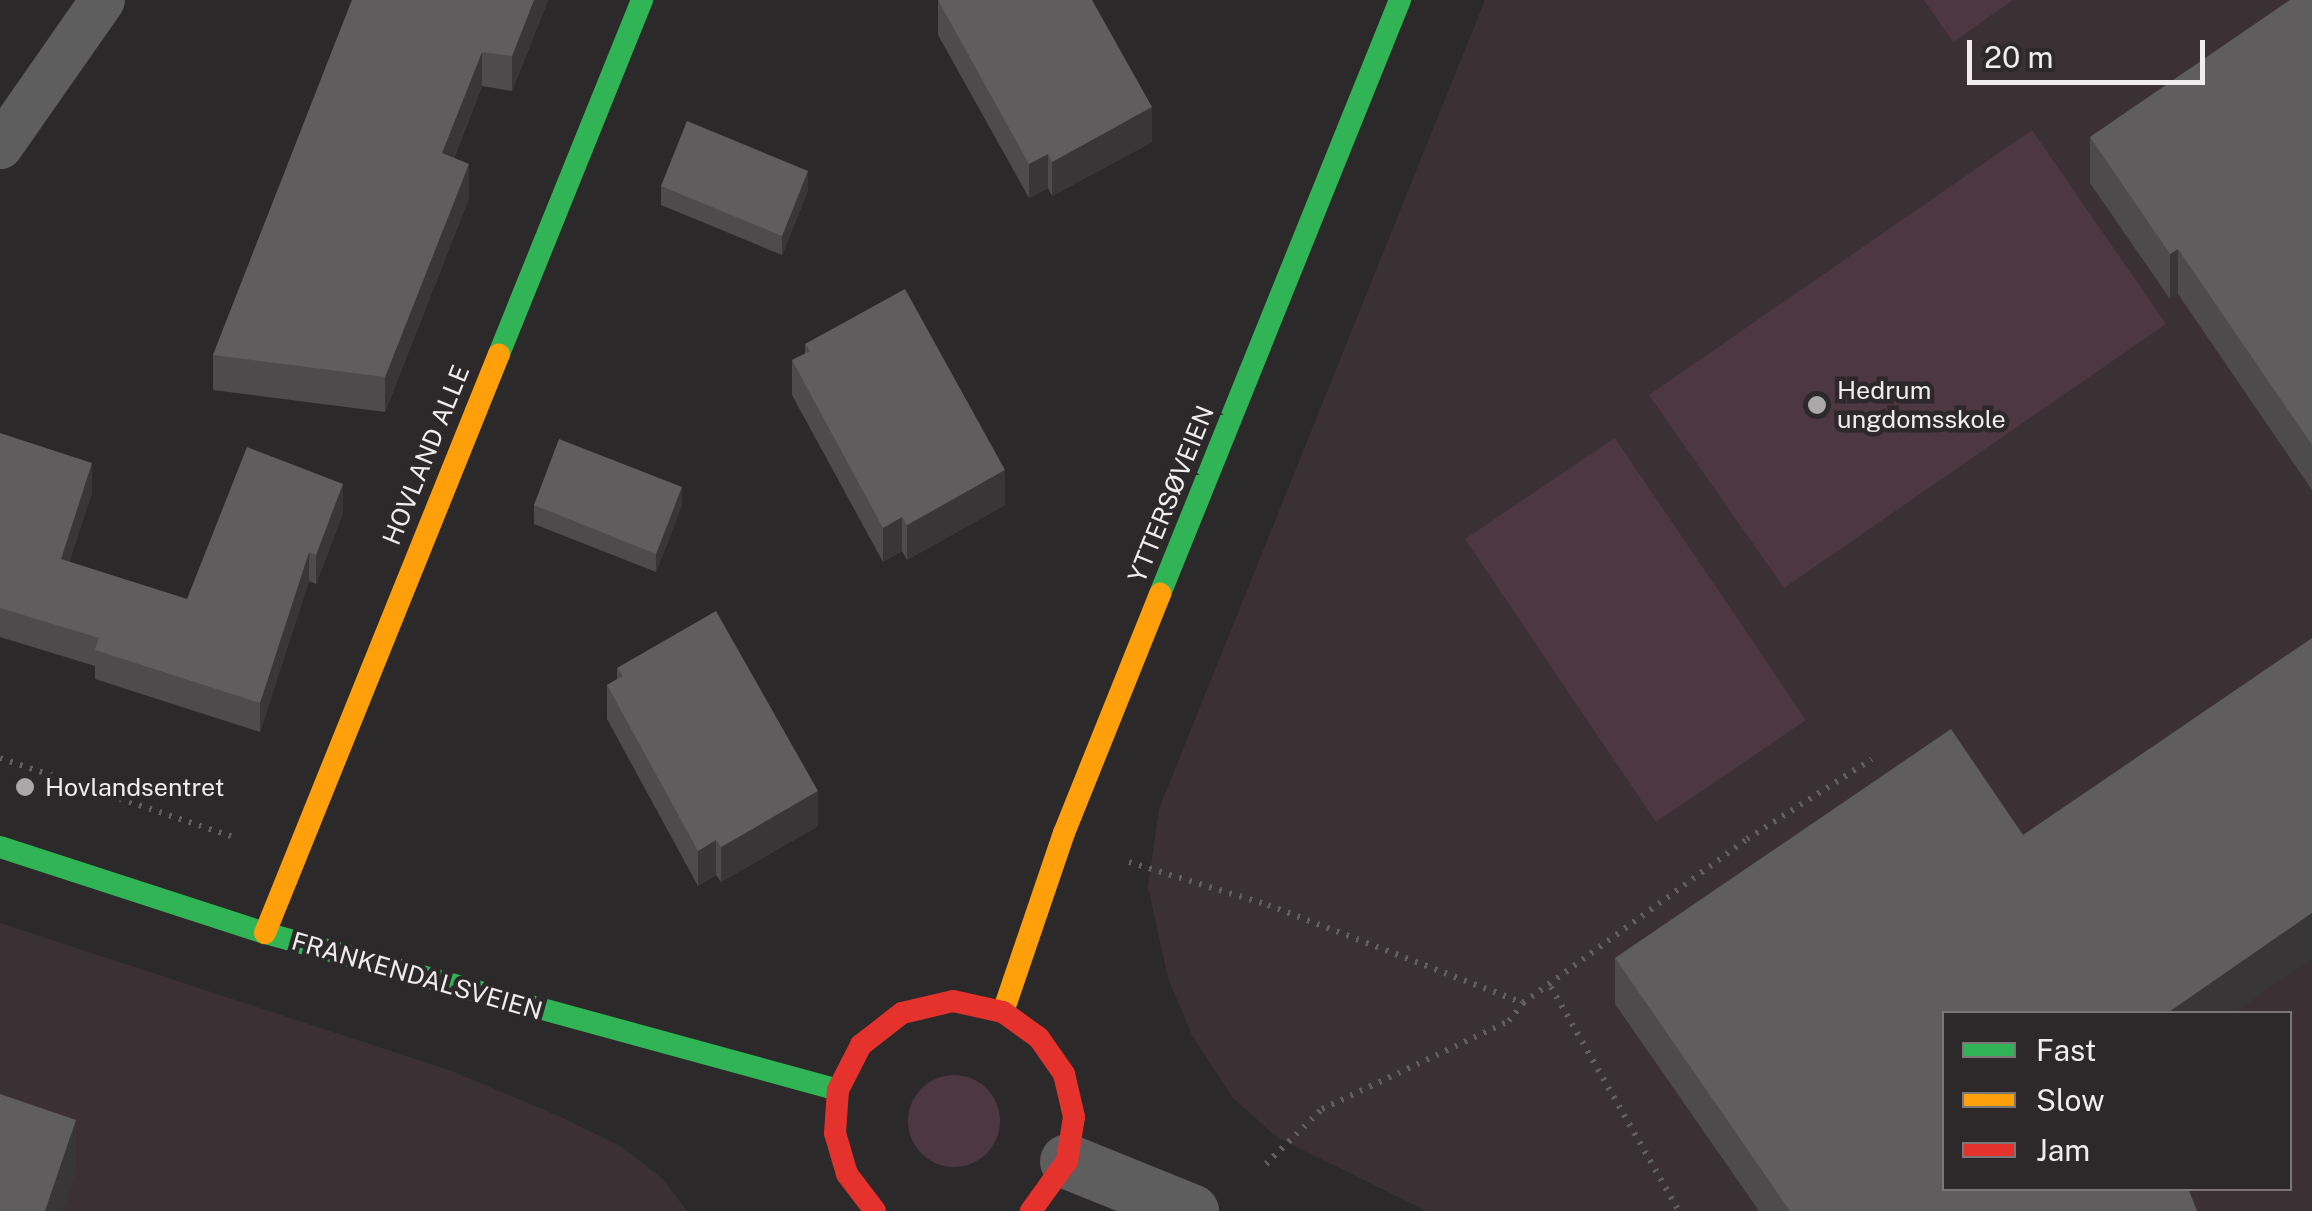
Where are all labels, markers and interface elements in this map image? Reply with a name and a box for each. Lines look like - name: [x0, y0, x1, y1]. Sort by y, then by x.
- scale bar: [1972, 20, 2210, 82]
- text: 20 m: [1984, 39, 2053, 75]
- street label: HOVLAND ALLE: [376, 361, 476, 549]
- place label: Hedrum ungdomsskole: [1837, 376, 2006, 435]
- marker: Hedrum ungdomsskole: [1806, 394, 1828, 416]
- street label: YTTERSØVEIEN: [1122, 401, 1220, 587]
- place label: Hovlandsentret: [45, 772, 224, 802]
- marker: Hovlandsentret: [14, 776, 36, 798]
- street label: FRANKENDALSVEIEN: [288, 926, 546, 1026]
- legend: [1942, 1011, 2292, 1191]
- text: Fast: [2036, 1032, 2096, 1068]
- text: Slow: [2036, 1082, 2105, 1118]
- text: Jam: [2036, 1132, 2090, 1168]

